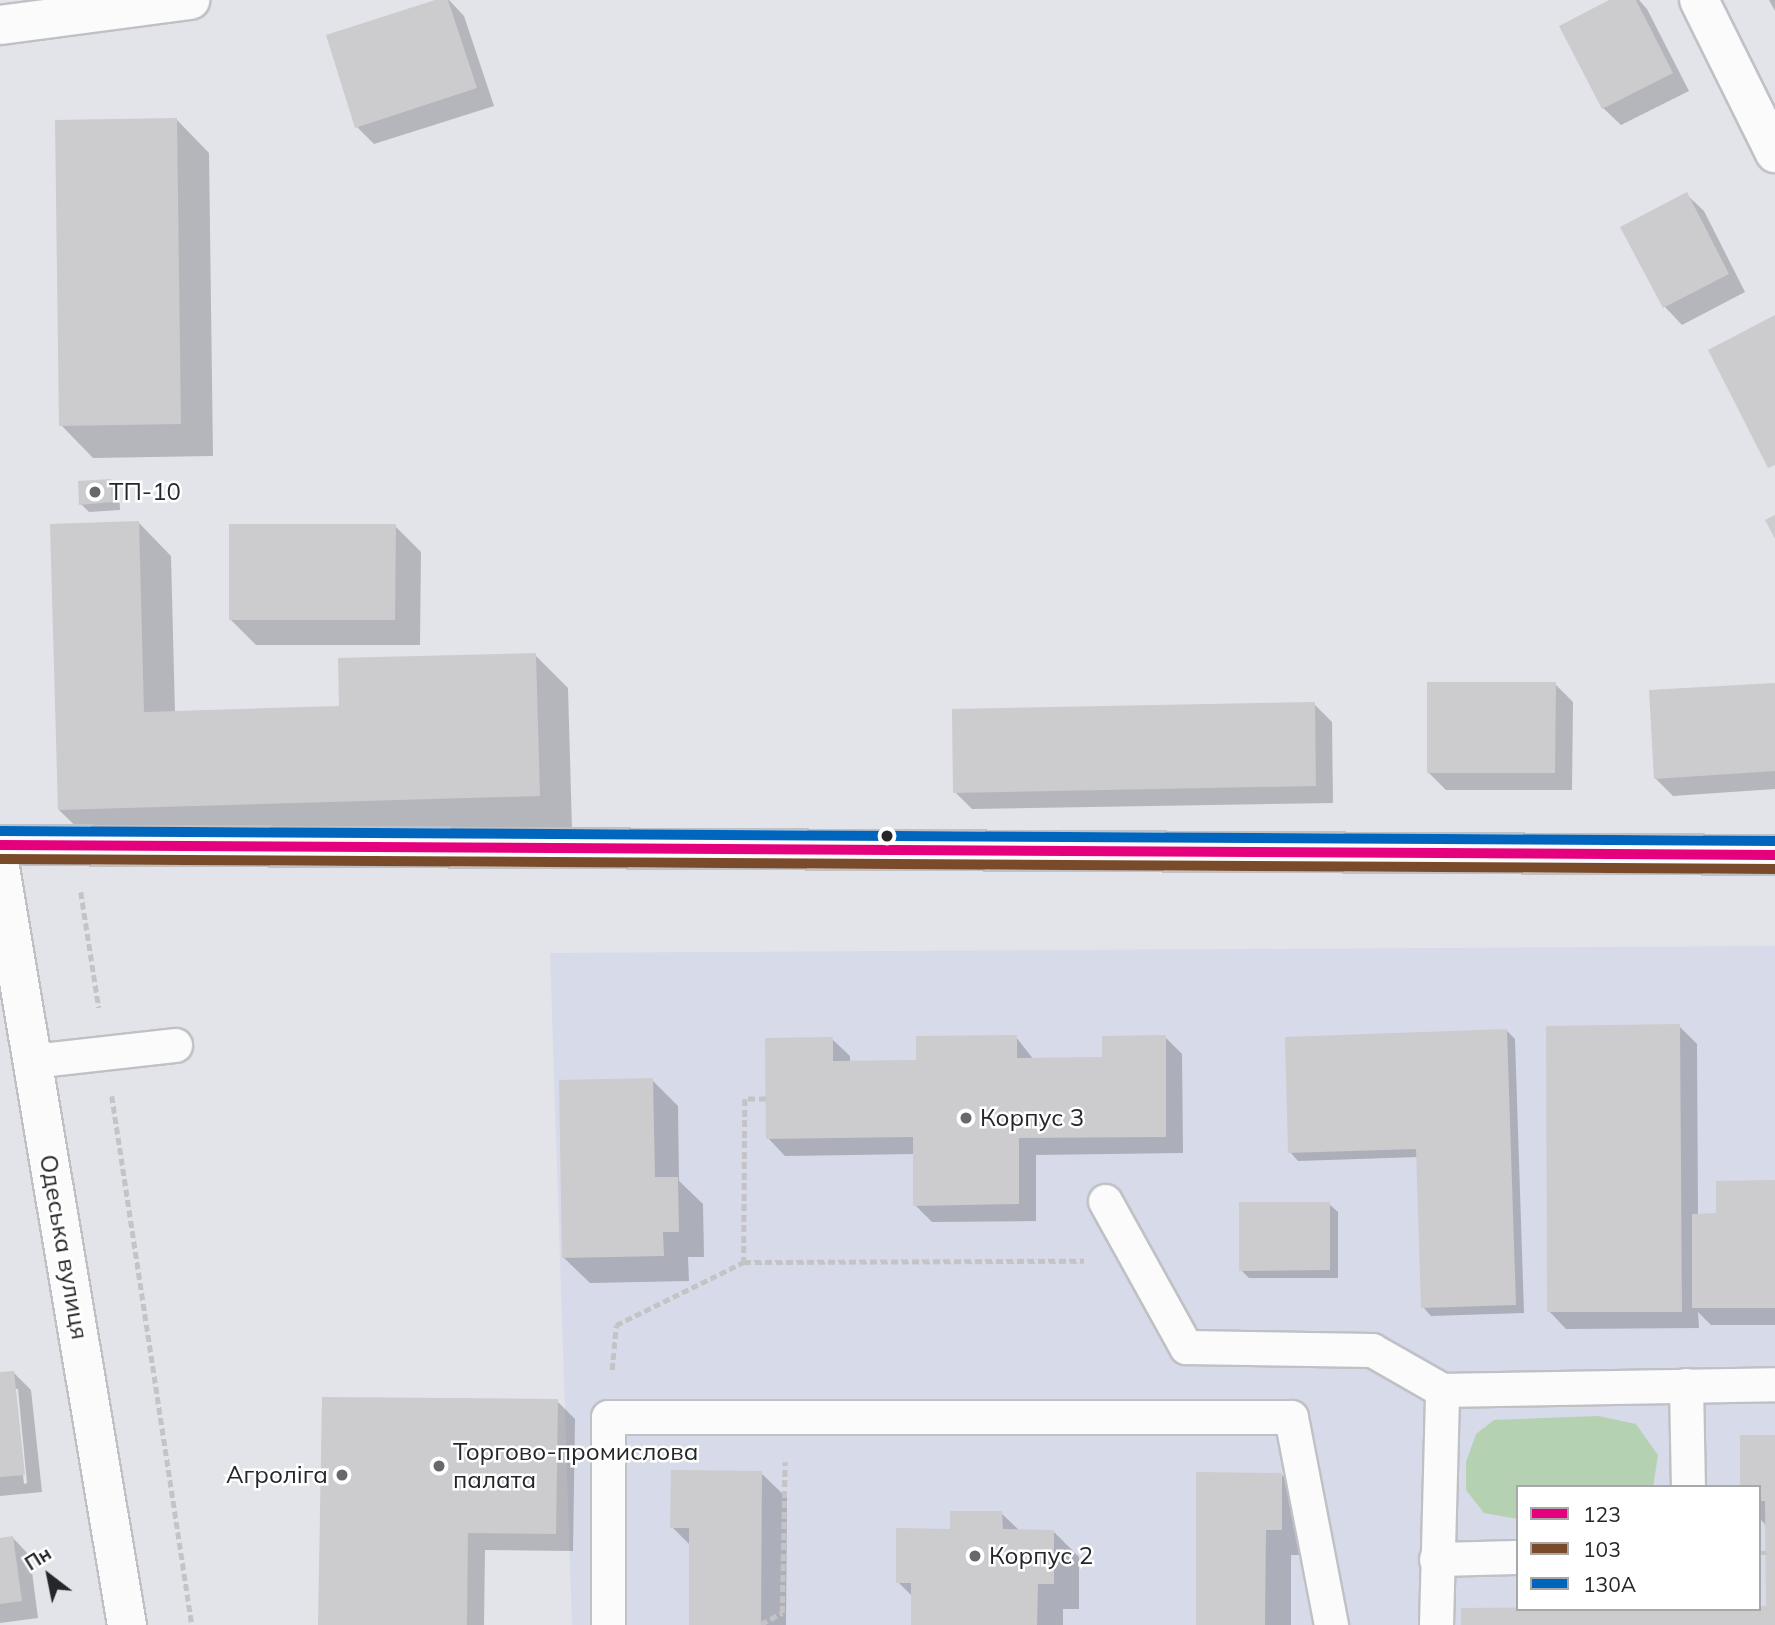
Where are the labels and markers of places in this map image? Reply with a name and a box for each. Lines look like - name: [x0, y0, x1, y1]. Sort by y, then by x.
- place label: ТП-10: [109, 478, 181, 506]
- marker: ТП-10: [87, 484, 103, 500]
- unlabelled marker: [880, 829, 894, 843]
- place label: Корпус 3: [980, 1104, 1084, 1132]
- marker: Корпус 3: [958, 1110, 974, 1126]
- place label: Торгово-промислова палата: [453, 1438, 698, 1494]
- marker: Торгово-промислова палата: [431, 1458, 447, 1474]
- place label: Агроліга: [226, 1461, 328, 1489]
- marker: Агроліга: [334, 1467, 350, 1483]
- place label: Корпус 2: [989, 1542, 1093, 1570]
- marker: Корпус 2: [967, 1548, 983, 1564]

